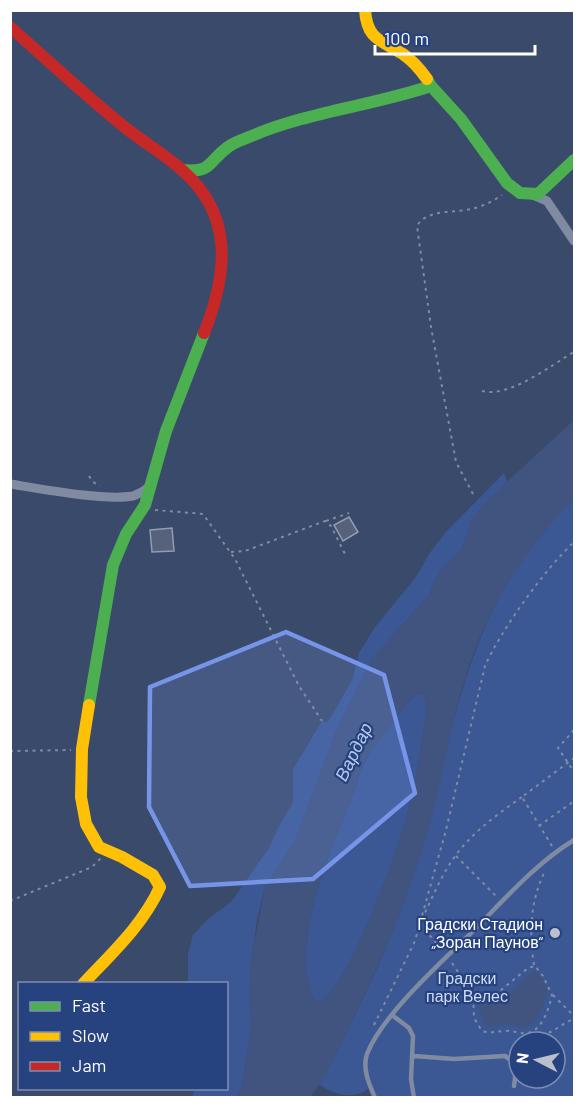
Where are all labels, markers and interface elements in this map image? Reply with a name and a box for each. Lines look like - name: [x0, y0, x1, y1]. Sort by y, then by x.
- scale bar: [375, 18, 536, 56]
- text: 100 m: [384, 27, 429, 49]
- water label: Вардар: [330, 719, 377, 784]
- place label: Градски Стадион „Зоран Паунов“: [417, 914, 544, 951]
- marker: Градски Стадион „Зоран Паунов“: [548, 926, 562, 940]
- park label: Градски парк Велес: [426, 968, 508, 1005]
- legend: [18, 982, 228, 1090]
- text: Fast: [72, 994, 106, 1016]
- text: Slow: [72, 1024, 109, 1046]
- north arrow: [507, 1030, 567, 1090]
- text: N: [512, 1052, 532, 1065]
- text: Jam: [72, 1054, 106, 1076]

